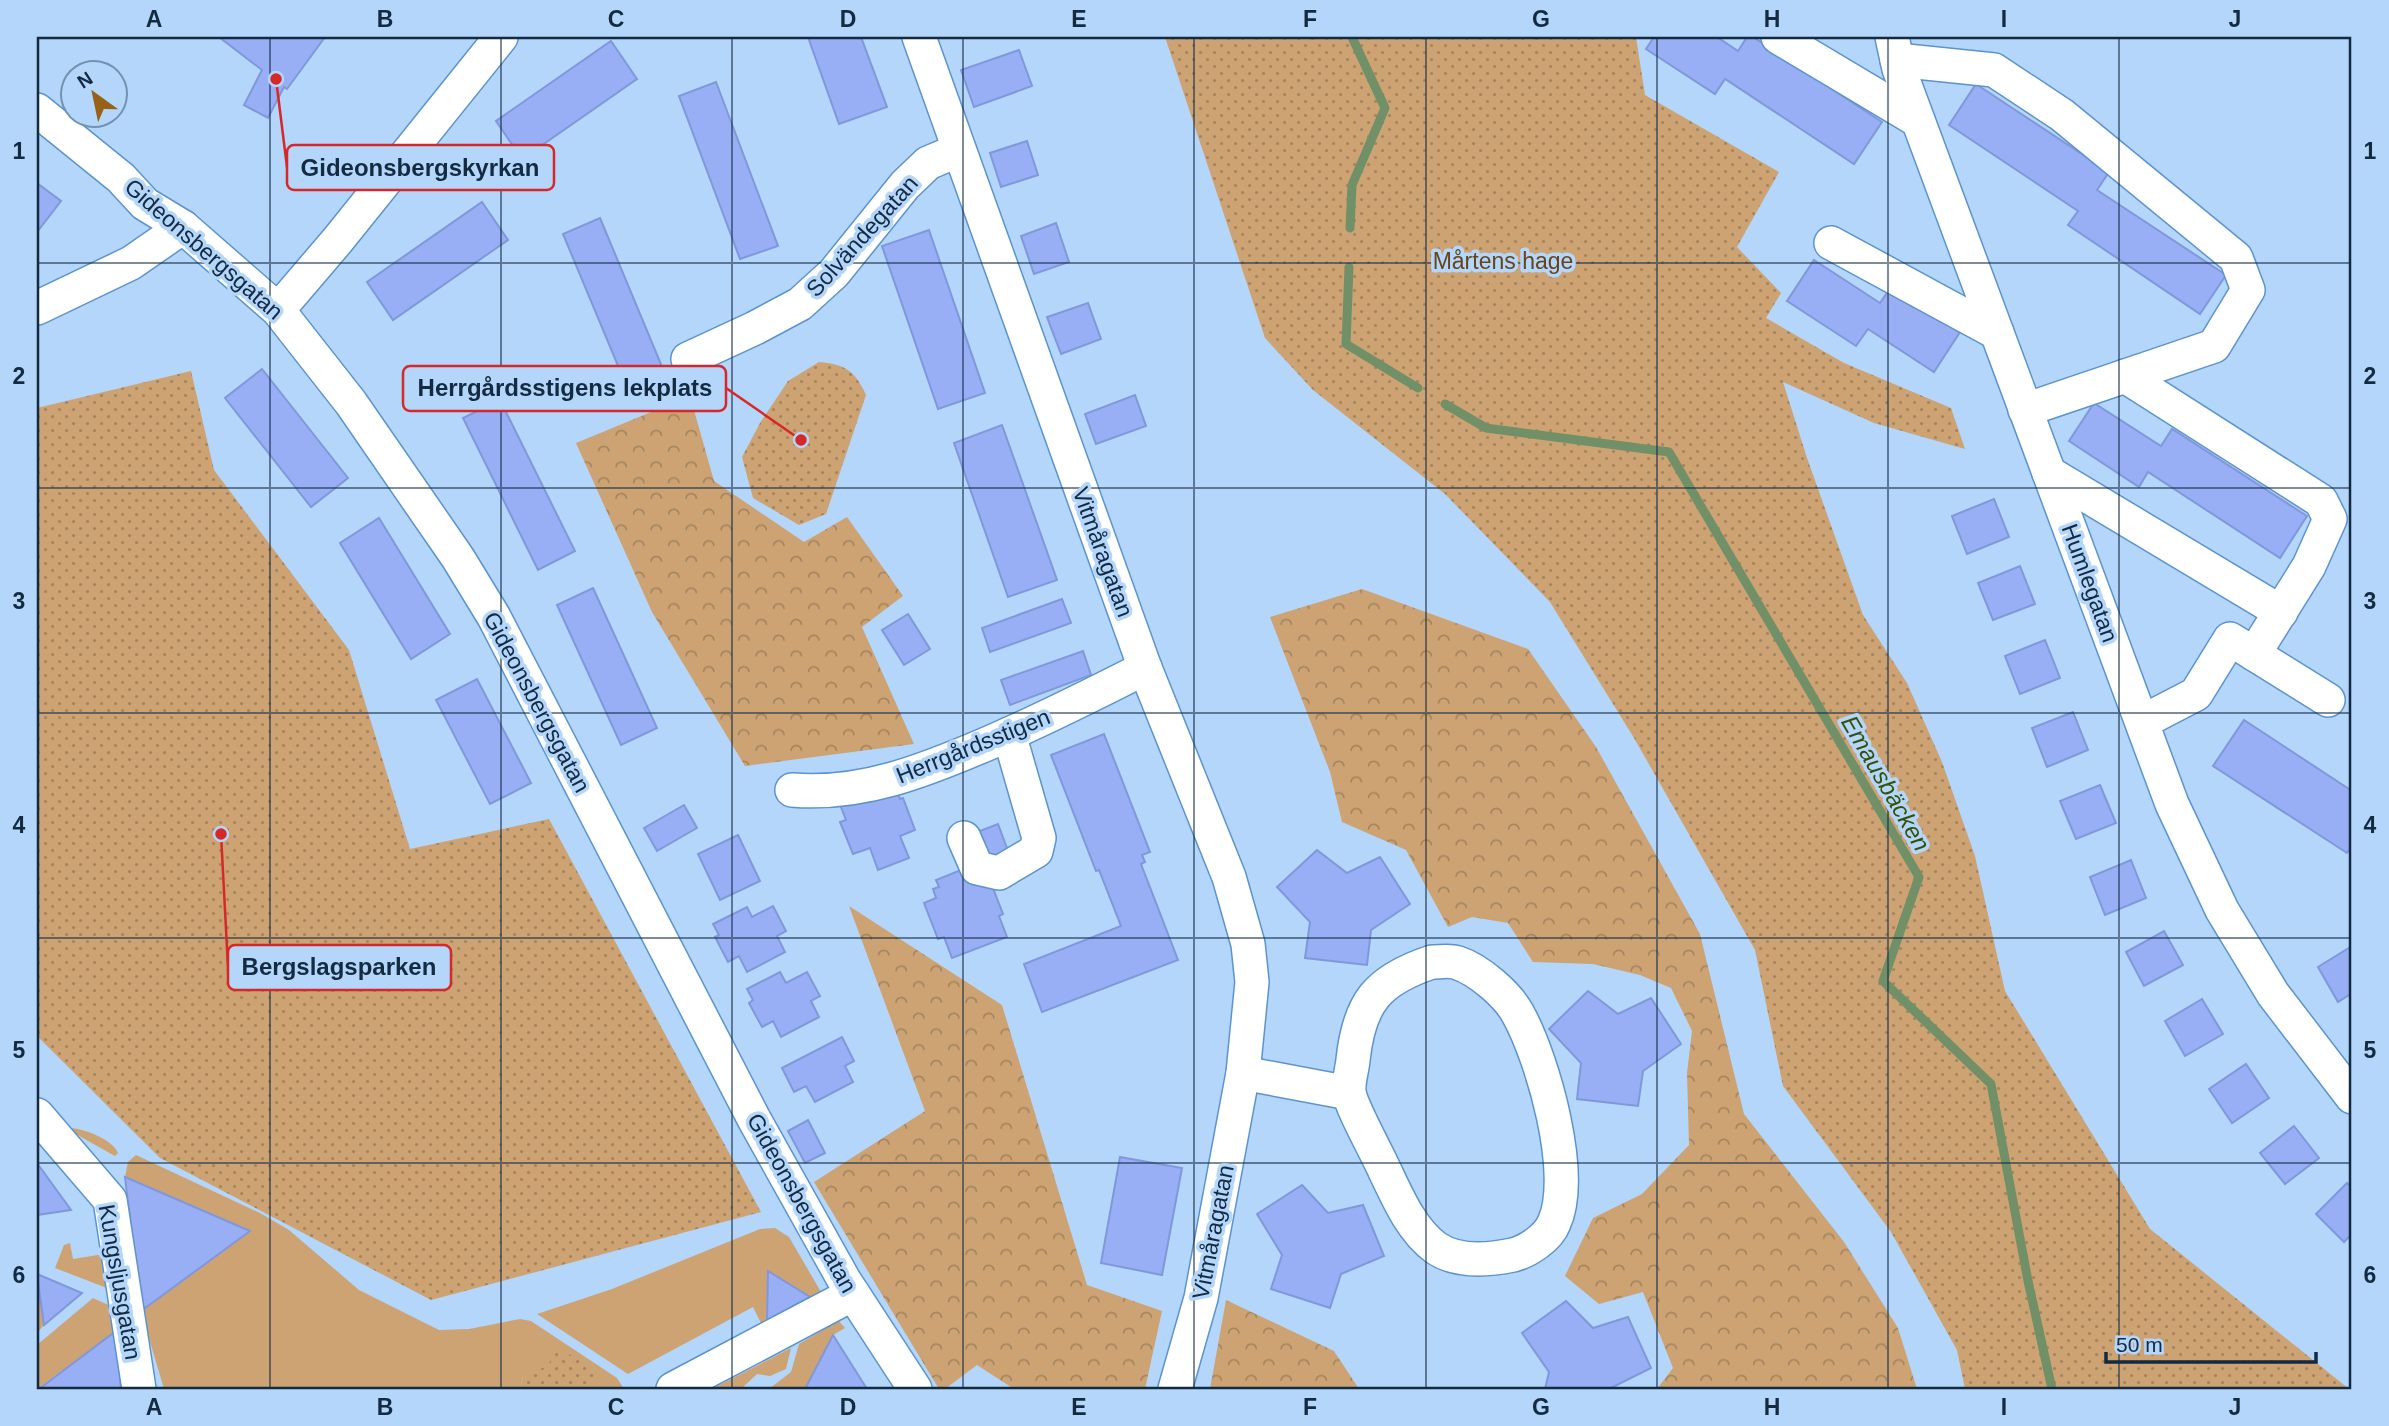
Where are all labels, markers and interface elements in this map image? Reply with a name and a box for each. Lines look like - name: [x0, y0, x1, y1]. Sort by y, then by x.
- text: A: [146, 6, 162, 32]
- text: B: [377, 6, 393, 32]
- text: C: [608, 6, 624, 32]
- text: D: [840, 6, 856, 32]
- text: E: [1071, 6, 1087, 32]
- text: F: [1303, 6, 1317, 32]
- text: G: [1532, 6, 1550, 32]
- text: H: [1764, 6, 1780, 32]
- text: I: [2001, 6, 2007, 32]
- text: J: [2229, 6, 2241, 32]
- north arrow: [60, 60, 130, 130]
- text: N: [74, 68, 96, 93]
- text: 1: [13, 138, 26, 164]
- text: 1: [2364, 138, 2377, 164]
- callout: Gideonsbergskyrkan: [287, 145, 554, 190]
- text: Gideonsbergskyrkan: [301, 154, 539, 181]
- street label: Solvändegatan: [801, 170, 923, 302]
- street label: Gideonsbergsgatan: [120, 173, 288, 325]
- park label: Mårtens hage: [1433, 248, 1573, 274]
- text: 2: [13, 363, 25, 389]
- text: 2: [2364, 363, 2376, 389]
- callout: Herrgårdsstigens lekplats: [403, 366, 726, 411]
- text: Herrgårdsstigens lekplats: [418, 374, 712, 401]
- street label: Vitmåragatan: [1067, 483, 1139, 621]
- street label: Humlegatan: [2057, 520, 2123, 646]
- text: 3: [13, 588, 25, 614]
- text: 3: [2364, 588, 2376, 614]
- street label: Gideonsbergsgatan: [478, 607, 596, 797]
- street label: Herrgårdsstigen: [892, 703, 1054, 789]
- water label: Emausbäcken: [1836, 710, 1936, 856]
- text: 4: [13, 812, 26, 838]
- text: 4: [2364, 812, 2377, 838]
- callout: Bergslagsparken: [228, 945, 451, 990]
- text: Bergslagsparken: [242, 953, 436, 980]
- text: 5: [13, 1037, 26, 1063]
- text: 5: [2364, 1037, 2377, 1063]
- street label: Gideonsbergsgatan: [742, 1109, 862, 1297]
- street label: Vitmåragatan: [1187, 1163, 1239, 1301]
- street label: Kungsljusgatan: [94, 1202, 146, 1362]
- text: 6: [13, 1262, 25, 1288]
- text: 6: [2364, 1262, 2376, 1288]
- scale bar: [2106, 1321, 2316, 1365]
- text: 50 m: [2116, 1333, 2163, 1356]
- text: A: [146, 1394, 162, 1420]
- text: B: [377, 1394, 393, 1420]
- text: C: [608, 1394, 624, 1420]
- text: D: [840, 1394, 856, 1420]
- text: E: [1071, 1394, 1087, 1420]
- text: F: [1303, 1394, 1317, 1420]
- text: G: [1532, 1394, 1550, 1420]
- text: H: [1764, 1394, 1780, 1420]
- text: I: [2001, 1394, 2007, 1420]
- text: J: [2229, 1394, 2241, 1420]

